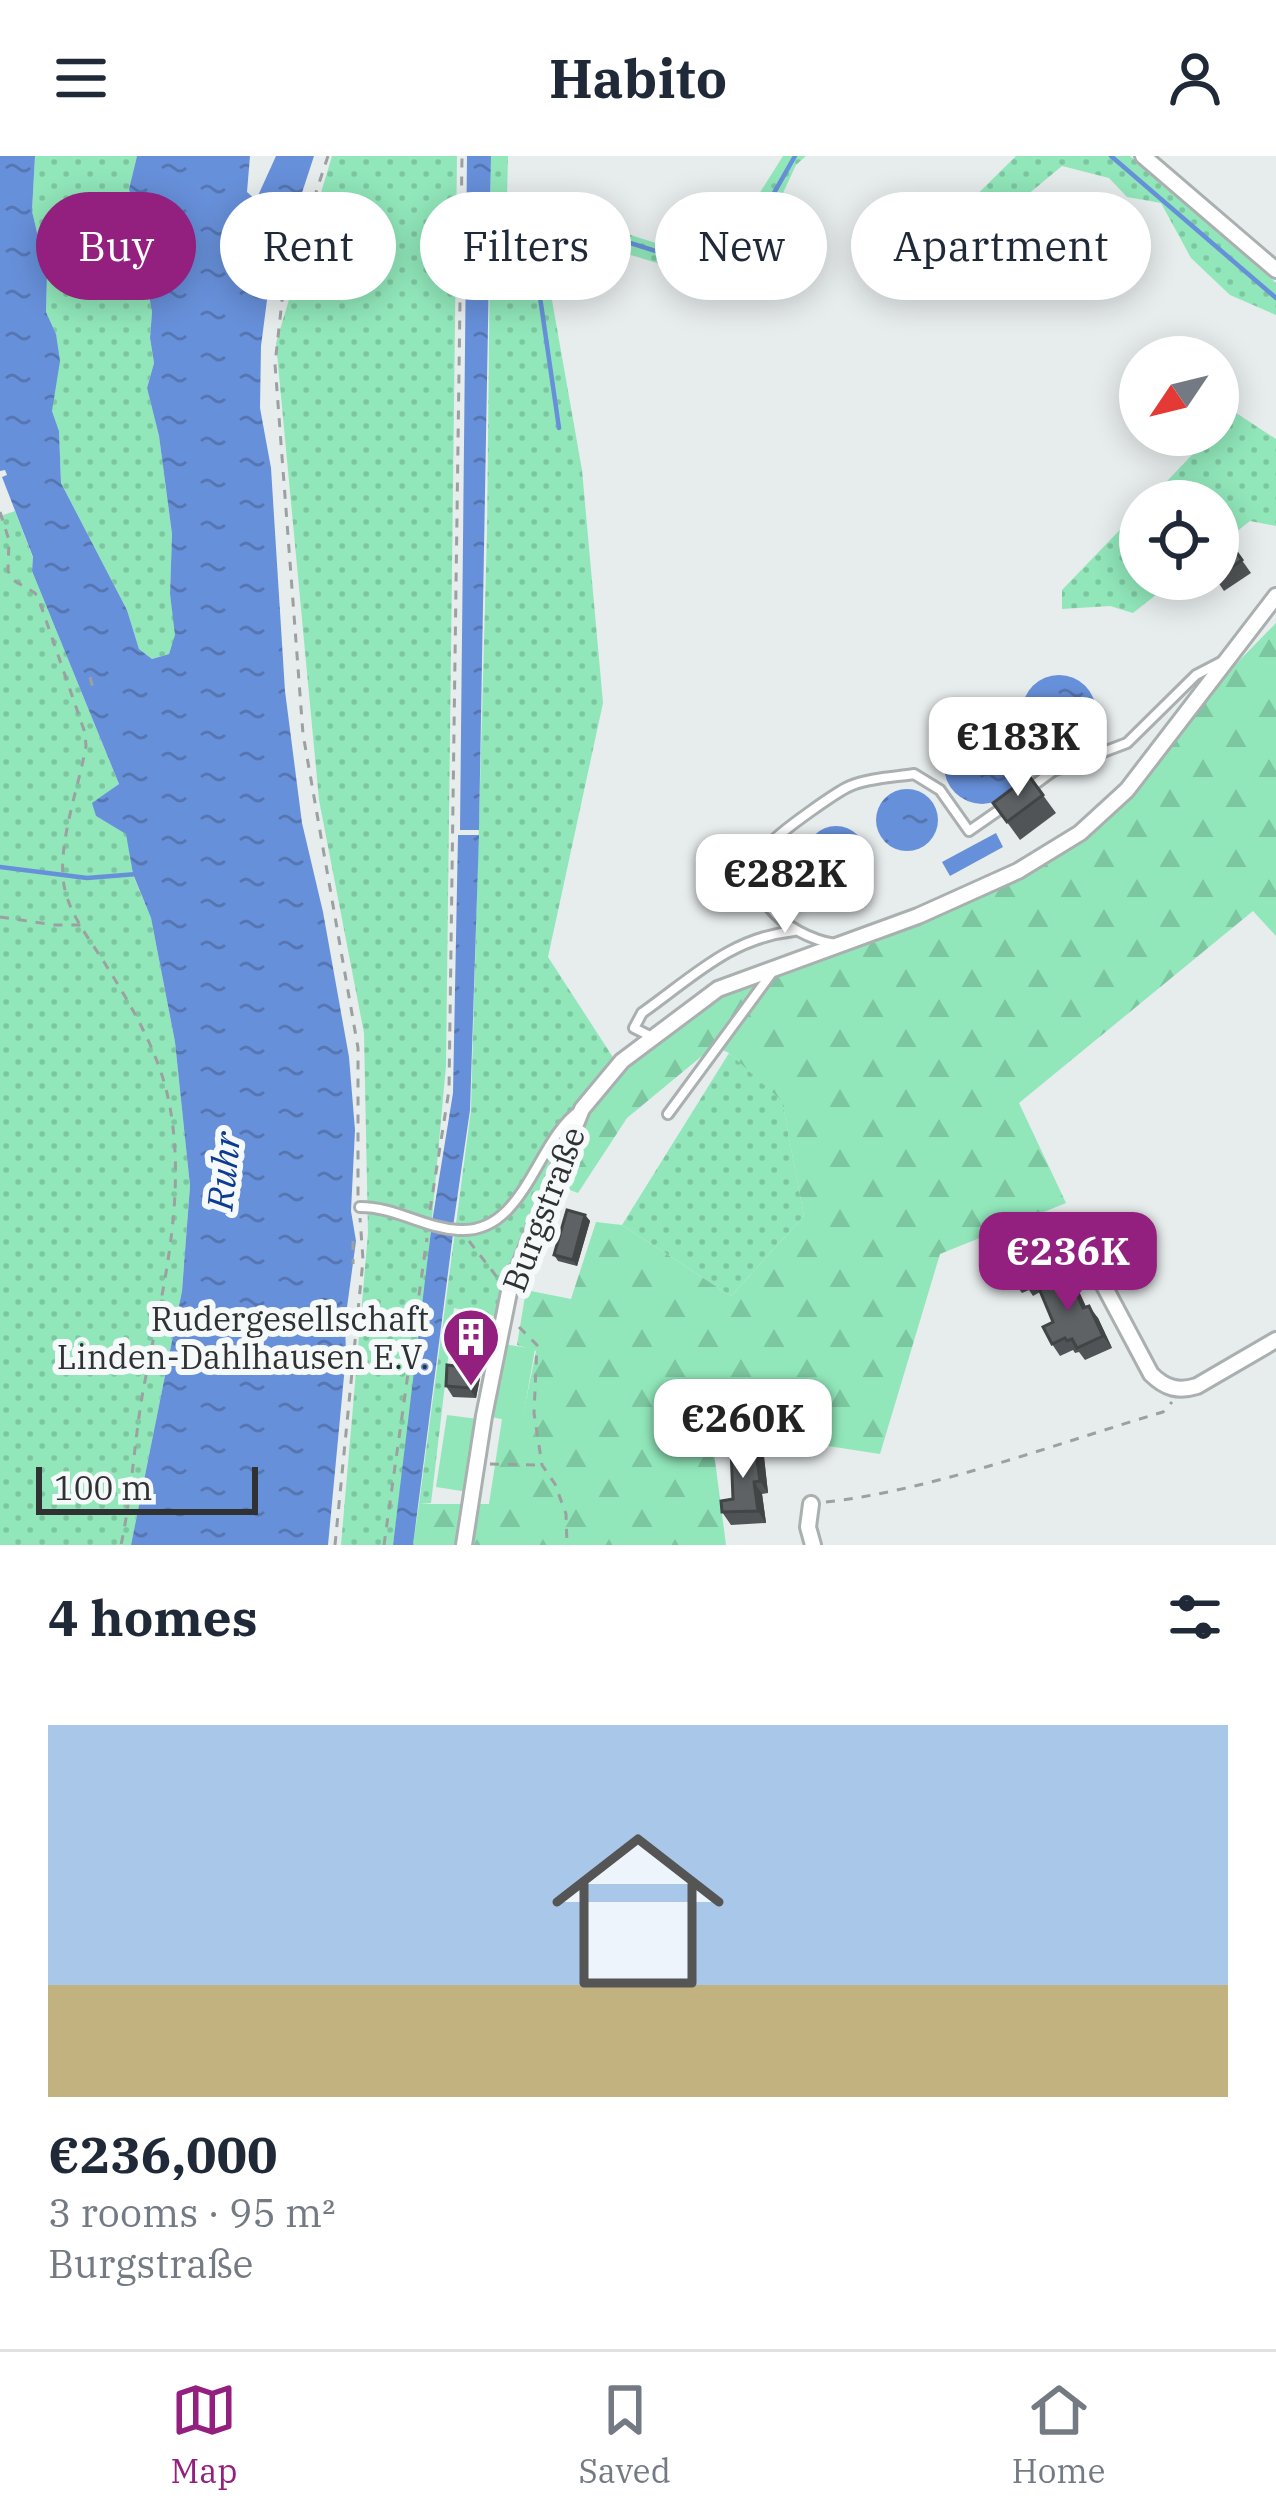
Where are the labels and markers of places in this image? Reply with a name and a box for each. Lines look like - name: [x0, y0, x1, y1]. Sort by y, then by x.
- pin: €183K: [934, 697, 1102, 799]
- pin: €282K: [701, 834, 869, 936]
- pin: €236K: [984, 1212, 1152, 1314]
- place label: Rudergesellschaft Linden-Dahlhausen E.V.: [57, 1297, 429, 1378]
- building icon: Rudergesellschaft Linden-Dahlhausen E.V.: [440, 1306, 502, 1388]
- pin: €260K: [659, 1379, 827, 1481]

